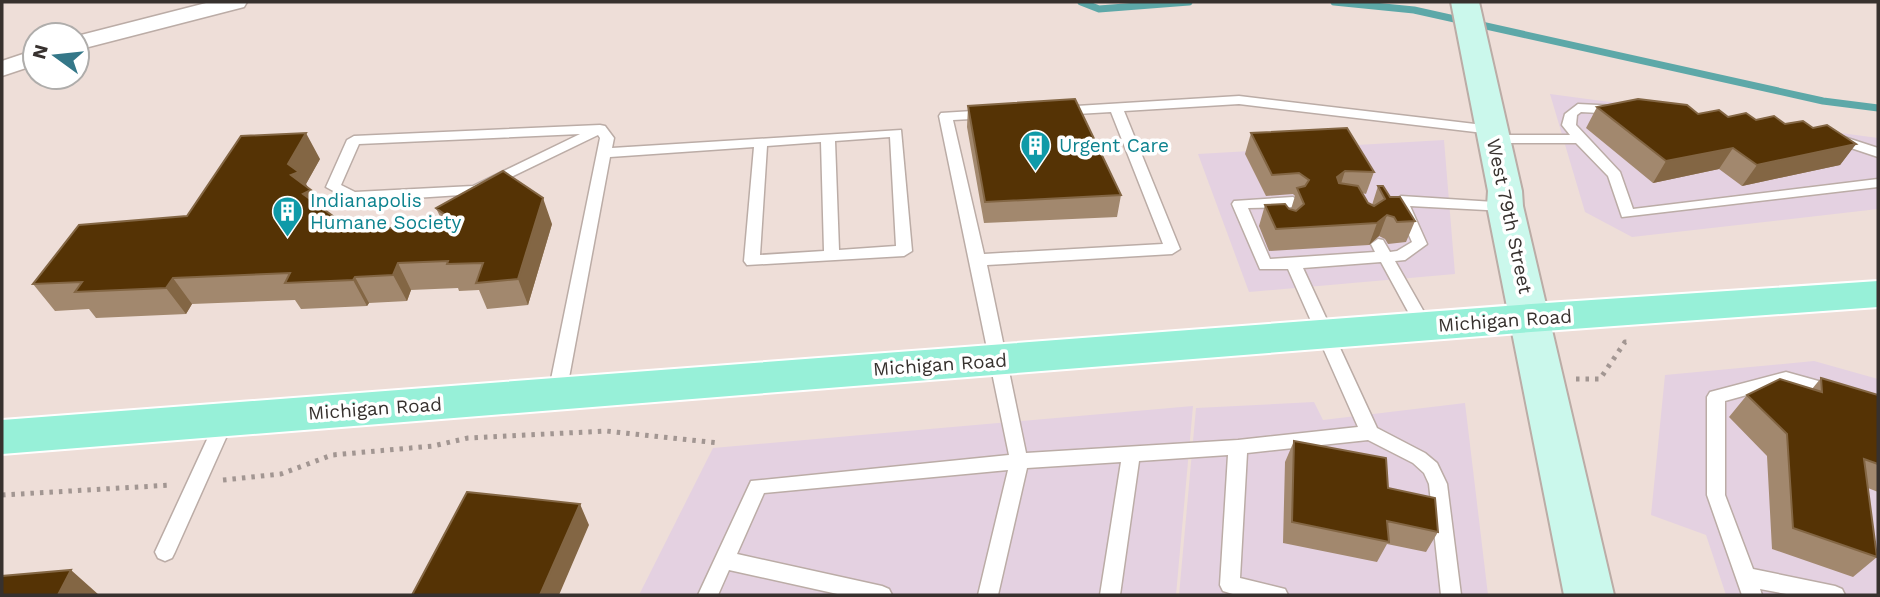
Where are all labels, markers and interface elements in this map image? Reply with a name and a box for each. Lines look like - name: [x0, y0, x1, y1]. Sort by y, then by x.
- north arrow: [21, 21, 91, 91]
- text: N: [27, 42, 53, 62]
- building icon: Urgent Care: [1019, 128, 1053, 172]
- place label: Urgent Care: [1059, 134, 1169, 157]
- street label: West 79th Street: [1482, 136, 1537, 296]
- place label: Indianapolis Humane Society: [310, 189, 461, 234]
- building icon: Indianapolis Humane Society: [270, 194, 304, 238]
- street label: Michigan Road: [1437, 304, 1573, 337]
- street label: Michigan Road: [872, 348, 1008, 381]
- street label: Michigan Road: [307, 392, 443, 425]

